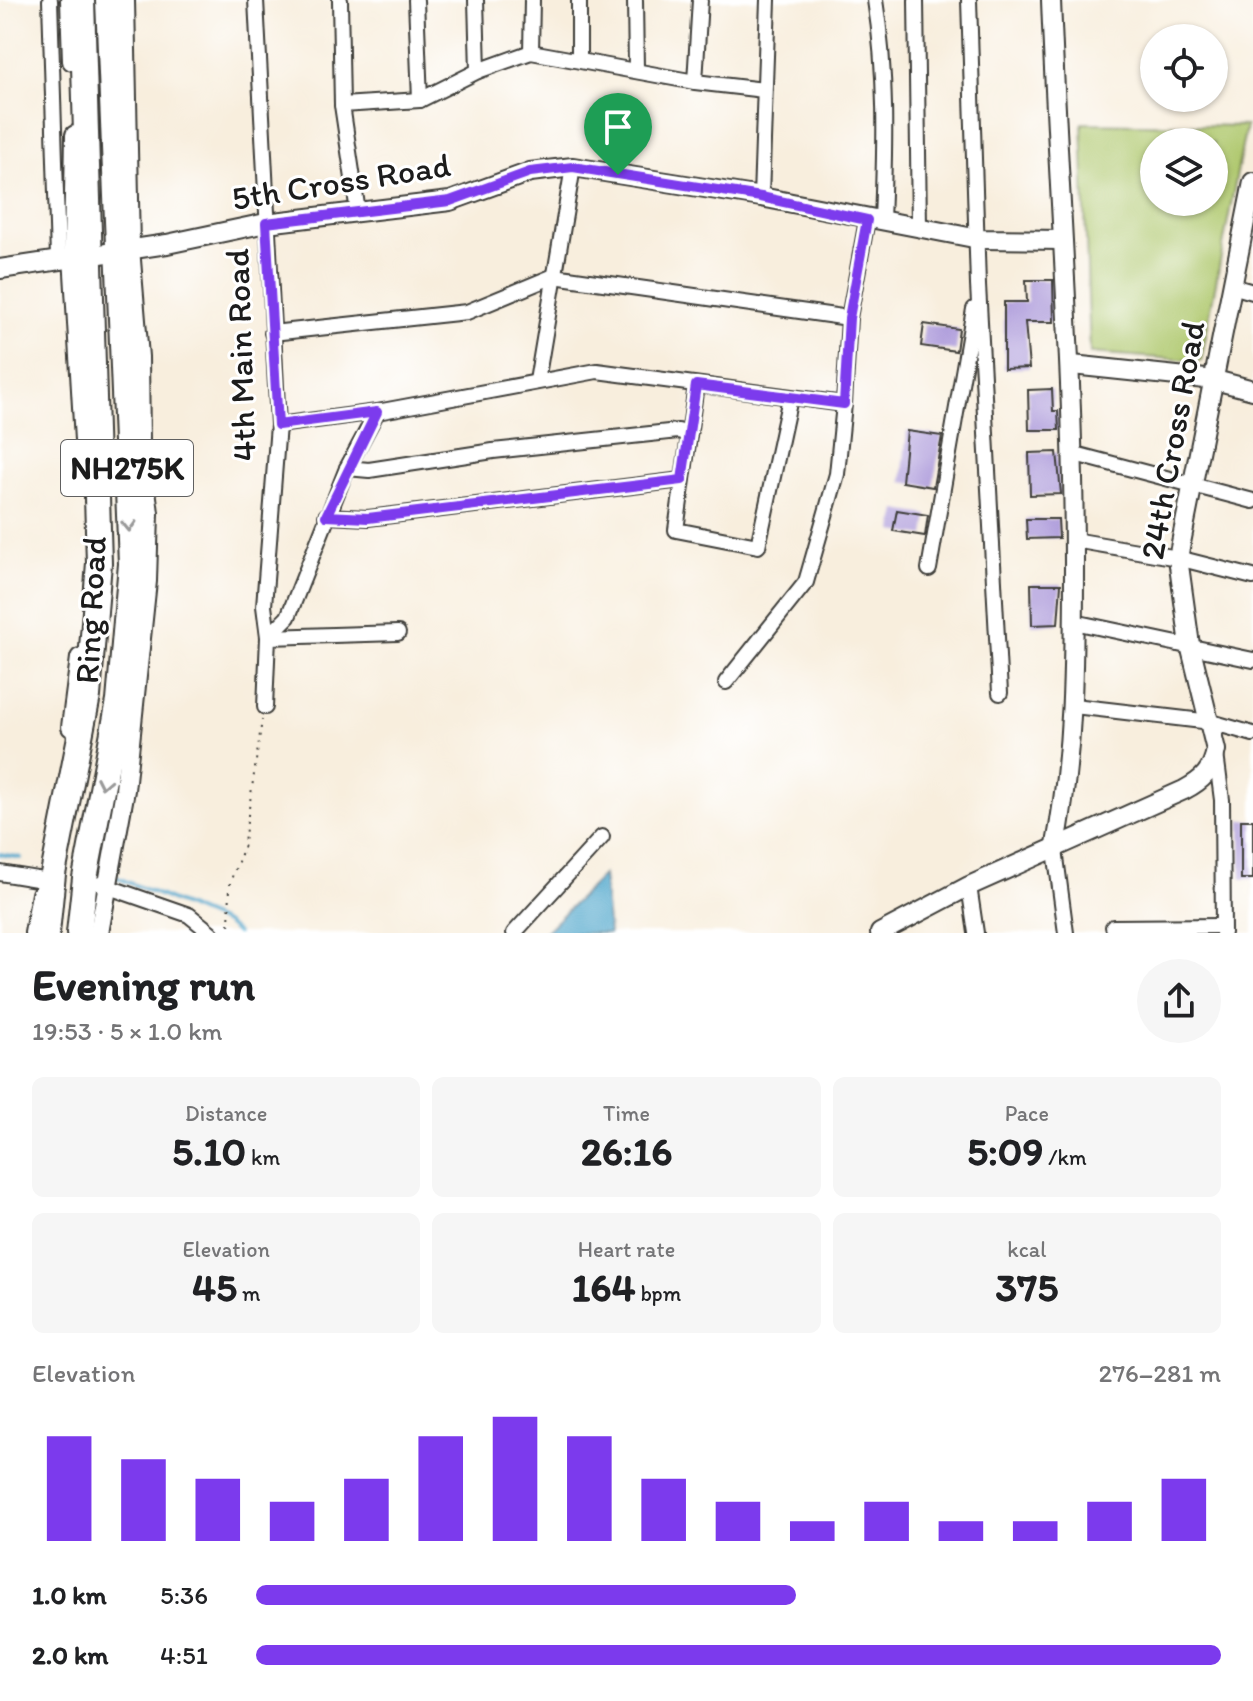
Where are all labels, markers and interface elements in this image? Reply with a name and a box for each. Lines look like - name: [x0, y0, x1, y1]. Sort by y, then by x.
- map controls: [1140, 24, 1228, 216]
- button: locate: [1140, 24, 1228, 112]
- pin: [584, 93, 652, 175]
- icon: arrive: [596, 105, 640, 149]
- button: layers: [1140, 128, 1228, 216]
- street label: 5th Cross Road: [229, 144, 454, 219]
- street label: 4th Main Road: [216, 248, 265, 462]
- street label: 24th Cross Road: [1131, 317, 1214, 562]
- road number: NH275K: [61, 440, 193, 496]
- one-way arrow: [120, 520, 137, 533]
- street label: Ring Road: [66, 535, 115, 685]
- one-way arrow: [95, 776, 112, 790]
- text: Evening run: [32, 958, 255, 1011]
- button: share: [1137, 959, 1221, 1043]
- text: 19:53 · 5 × 1.0 km: [32, 1015, 223, 1047]
- text: Distance: [185, 1100, 267, 1127]
- text: Time: [603, 1100, 650, 1127]
- text: Pace: [1005, 1100, 1049, 1127]
- text: 5.10: [172, 1127, 246, 1175]
- text: 26:16: [581, 1127, 672, 1175]
- text: 5:09: [967, 1127, 1043, 1175]
- text: km: [246, 1144, 280, 1171]
- text: /km: [1043, 1144, 1087, 1171]
- text: Elevation: [182, 1236, 270, 1263]
- text: Heart rate: [578, 1236, 675, 1263]
- text: kcal: [1007, 1236, 1046, 1263]
- text: 45: [192, 1263, 237, 1311]
- text: 164: [572, 1263, 635, 1311]
- text: 375: [996, 1263, 1058, 1311]
- text: m: [237, 1280, 260, 1307]
- text: bpm: [635, 1280, 681, 1307]
- text: Elevation: [32, 1357, 135, 1389]
- text: 276–281 m: [1098, 1357, 1221, 1389]
- text: 1.0 km: [32, 1579, 107, 1611]
- text: 5:36: [160, 1579, 208, 1611]
- text: 2.0 km: [32, 1639, 108, 1671]
- text: 4:51: [160, 1639, 208, 1671]

